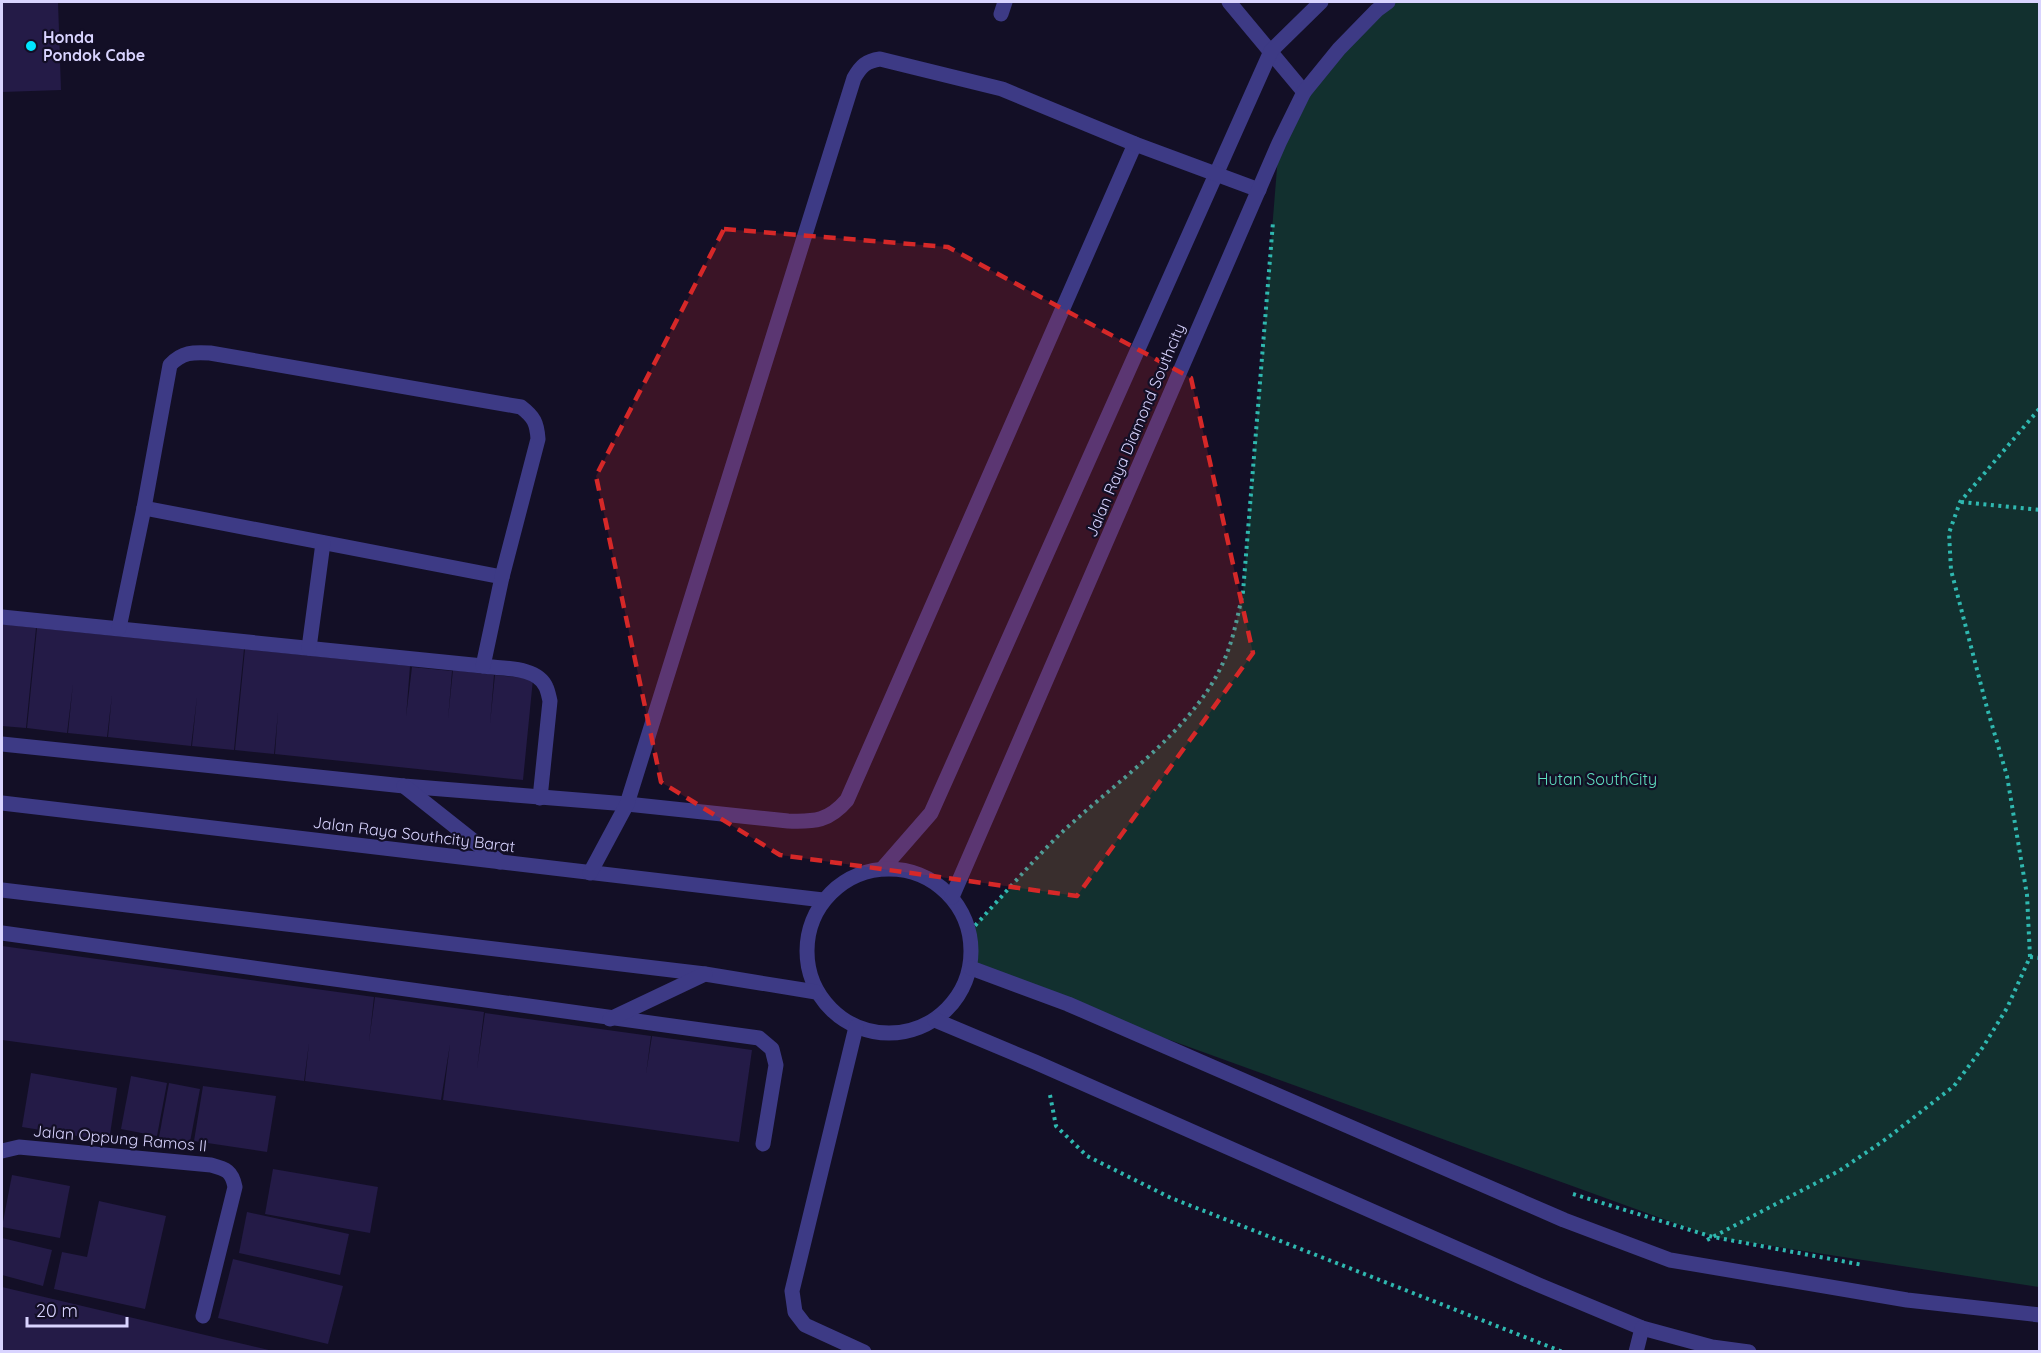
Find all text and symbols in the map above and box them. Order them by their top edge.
place label: Honda Pondok Cabe [43,27,145,65]
marker: Honda Pondok Cabe [24,39,38,53]
street label: Jalan Raya Diamond Southcity [1081,320,1189,540]
park label: Hutan SouthCity [1537,769,1657,789]
street label: Jalan Raya Southcity Barat [312,812,516,856]
street label: Jalan Oppung Ramos II [32,1120,208,1156]
scale bar [27,1290,128,1328]
text: 20 m [36,1299,78,1322]

